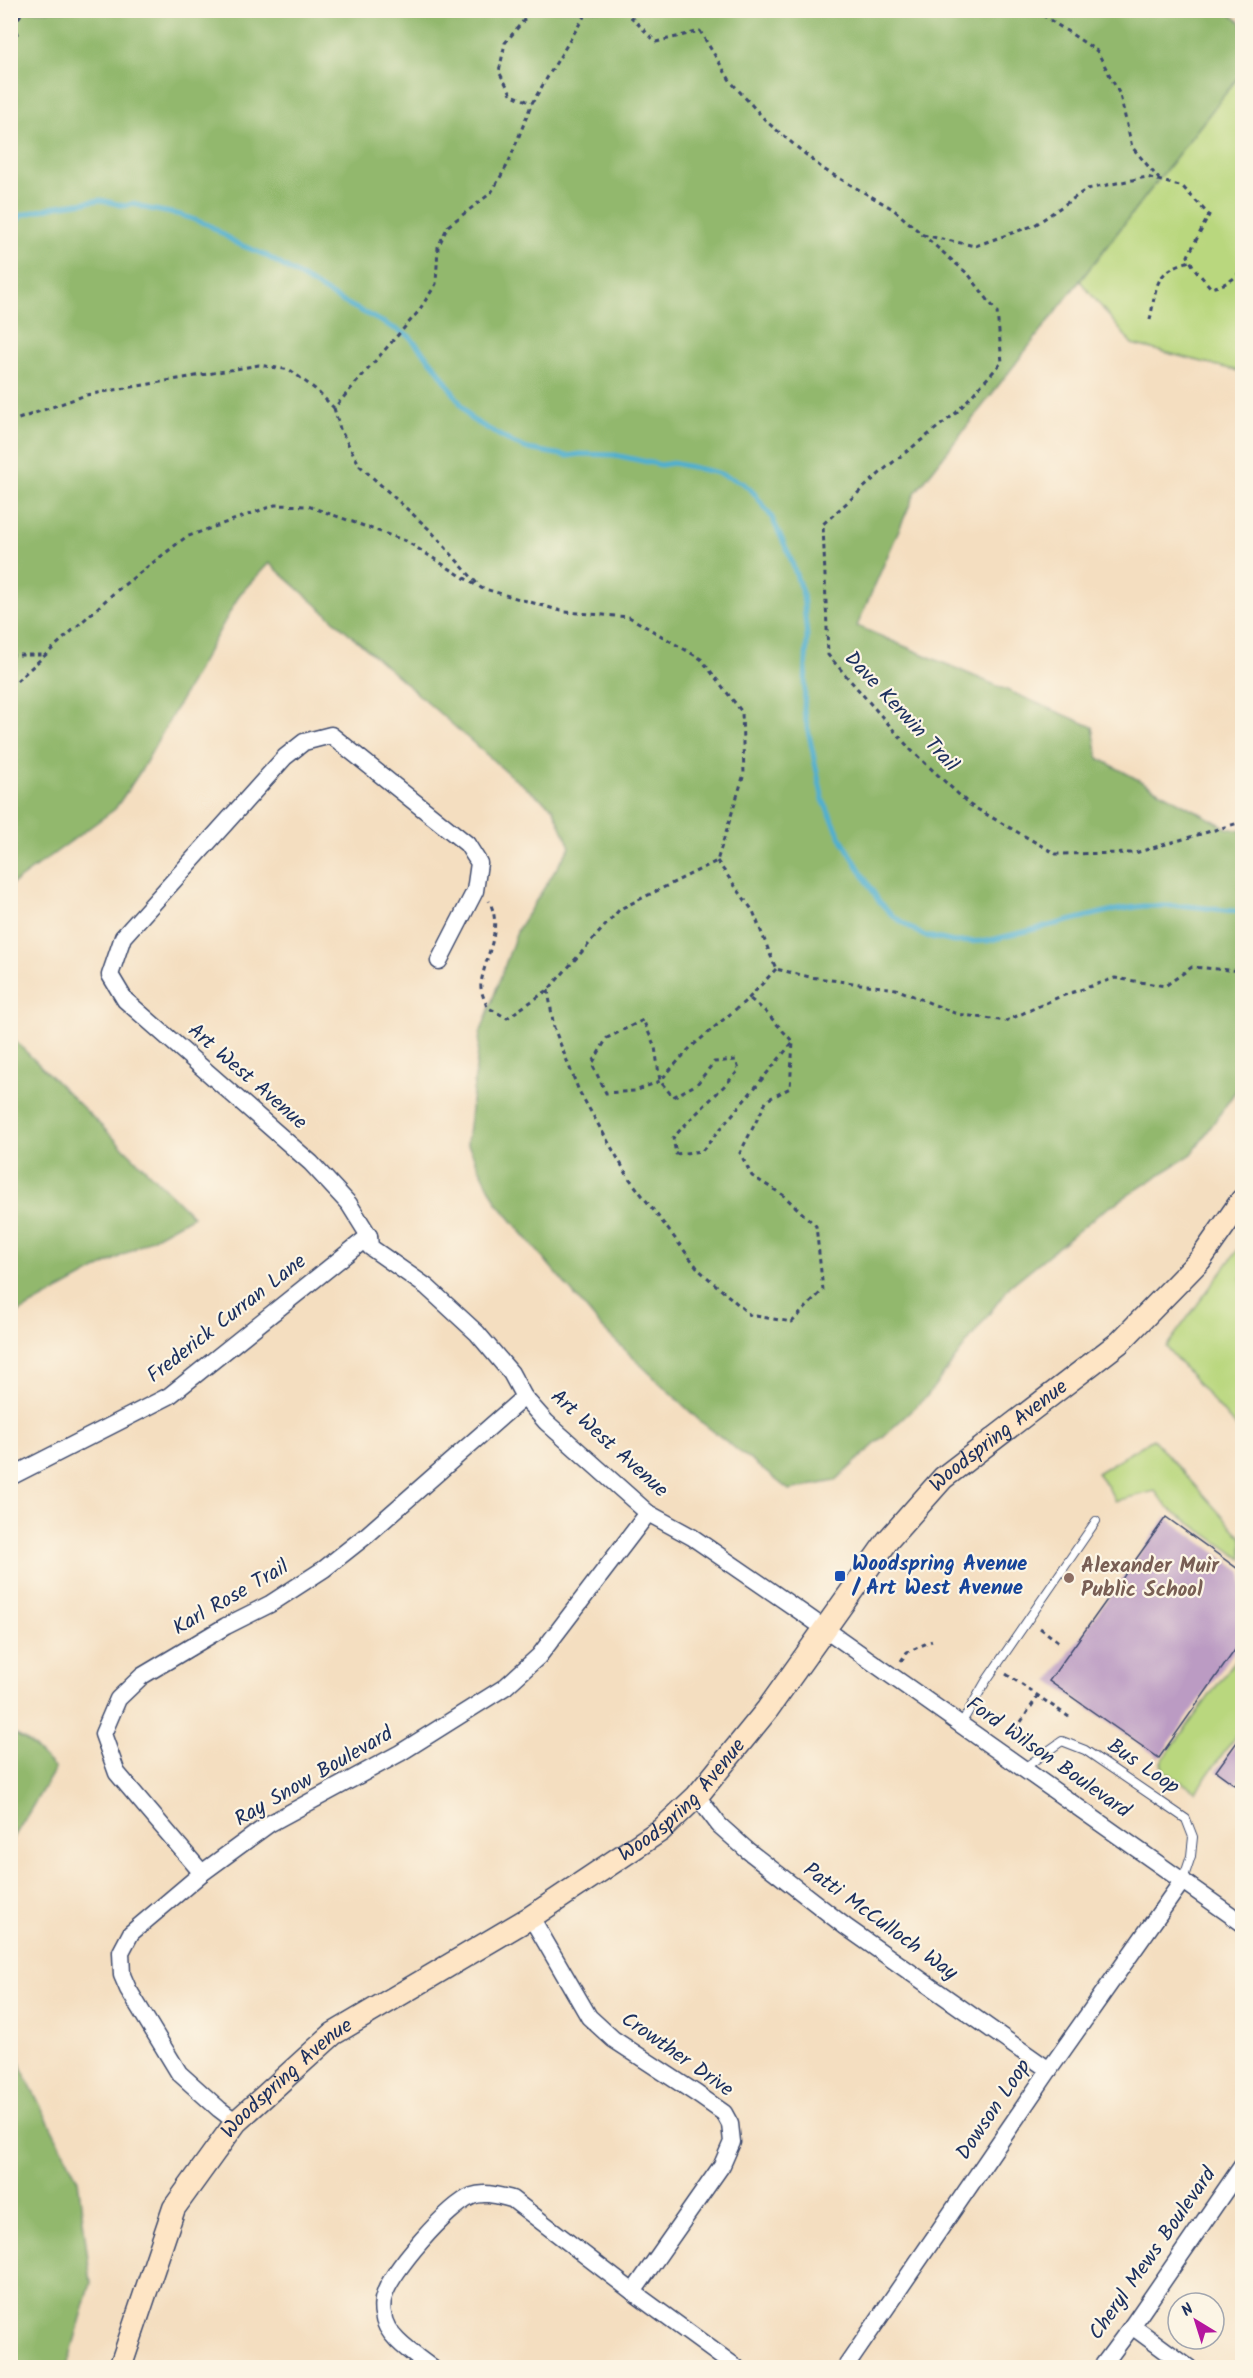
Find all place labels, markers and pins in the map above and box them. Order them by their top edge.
place label: Woodspring Avenue / Art West Avenue [851,1548,1027,1605]
place label: Alexander Muir Public School [1081,1550,1220,1607]
marker: Woodspring Avenue / Art West Avenue [833,1569,847,1583]
marker: Alexander Muir Public School [1062,1571,1076,1585]

